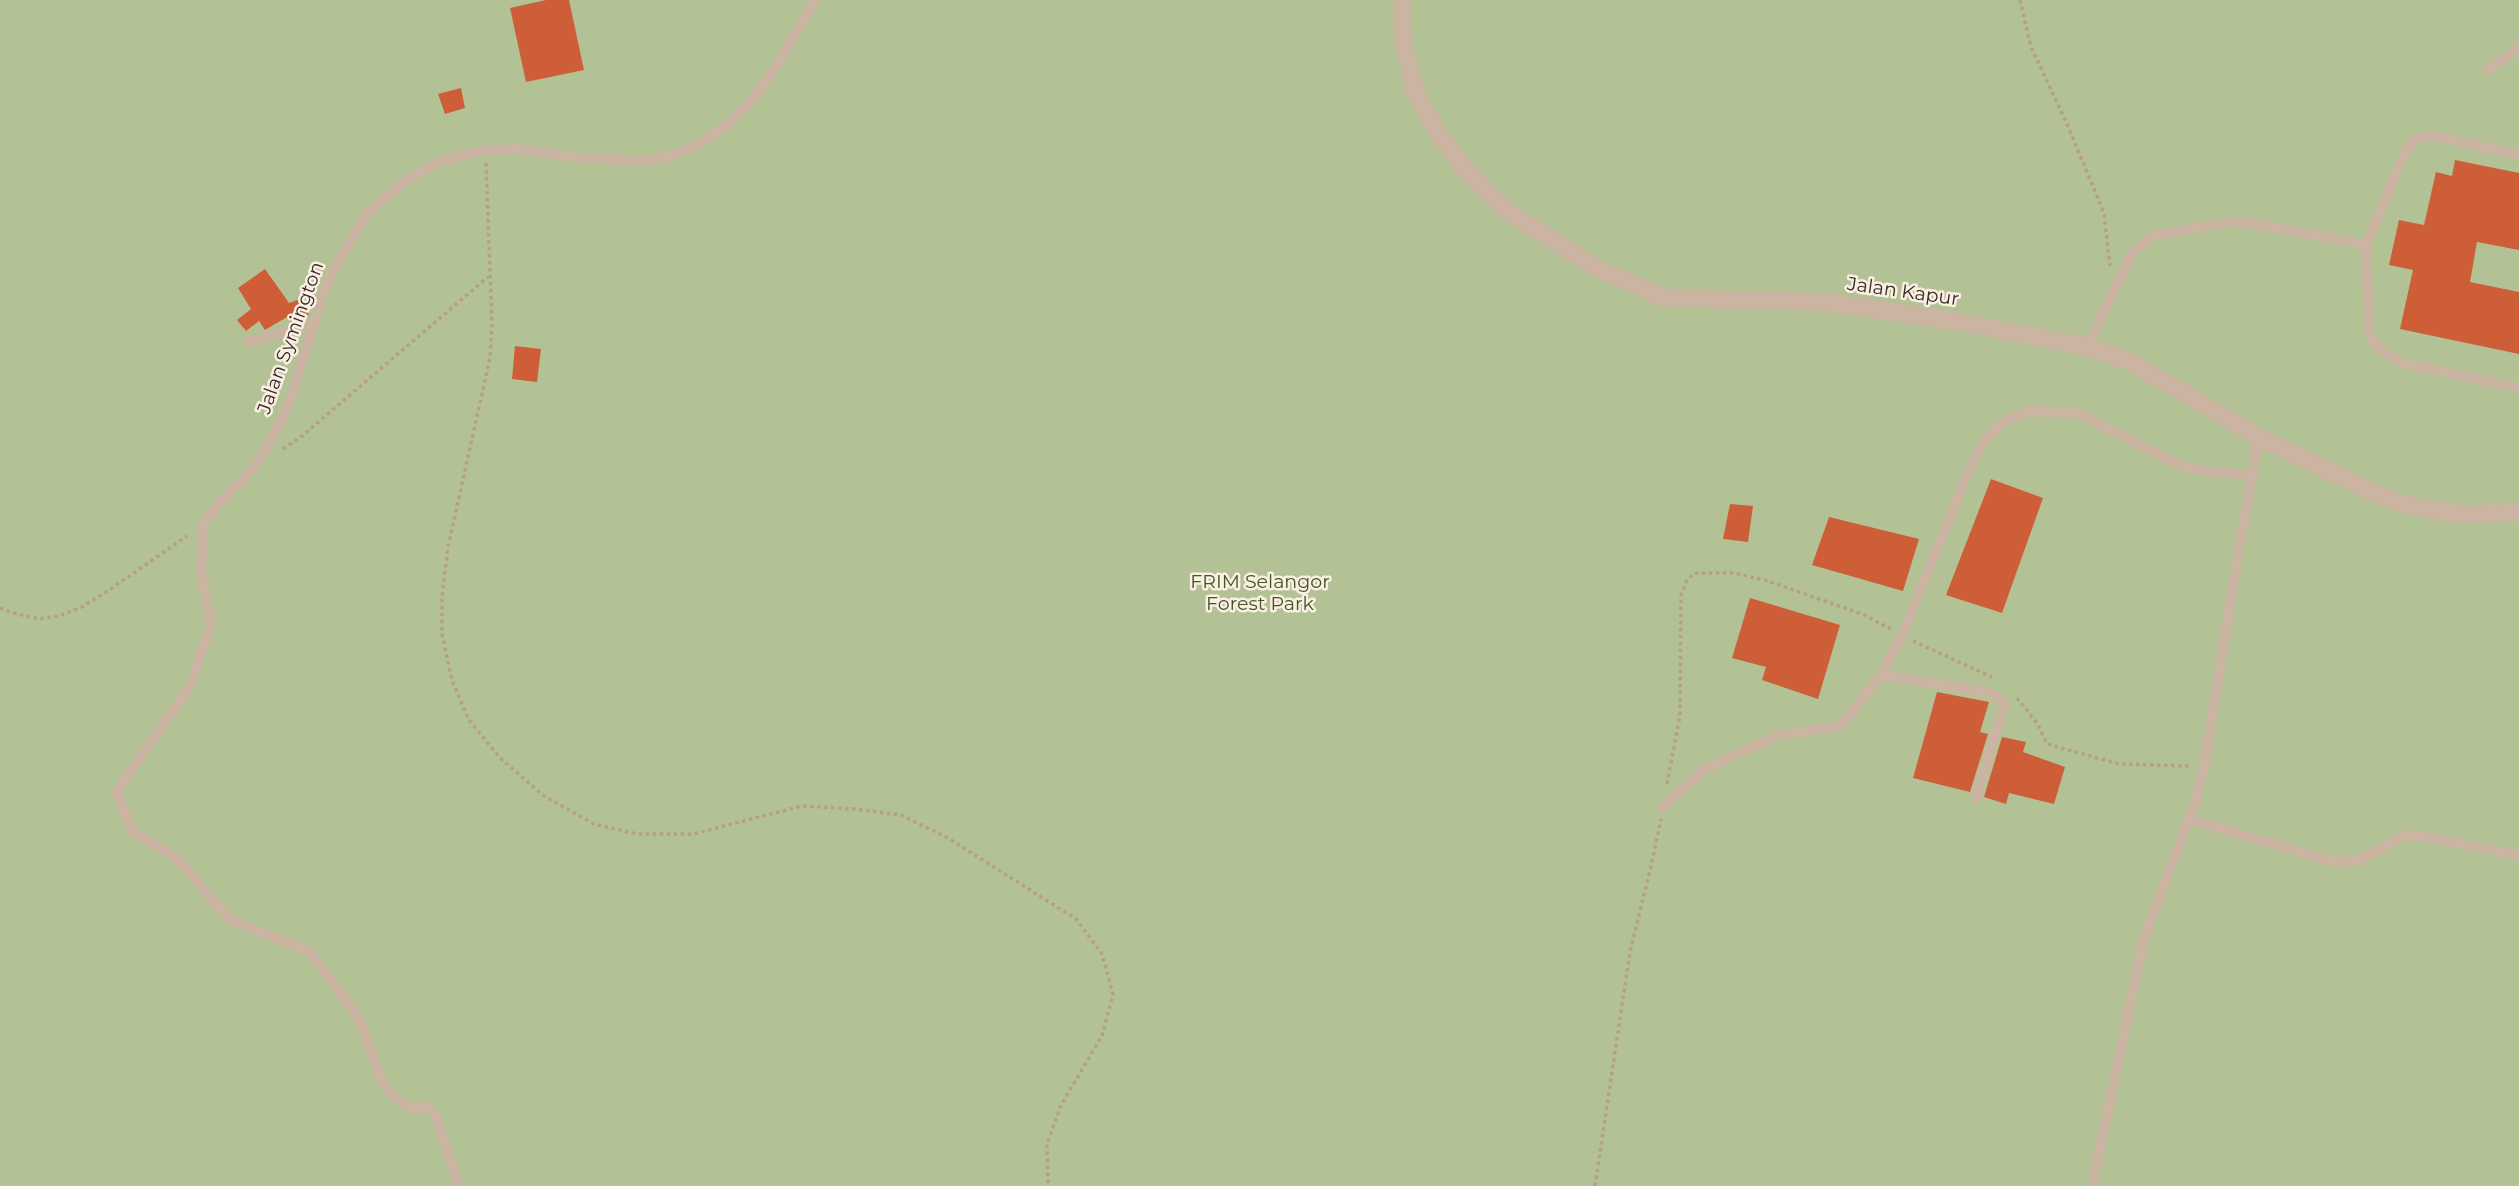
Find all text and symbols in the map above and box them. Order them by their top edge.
street label: Jalan Symington [253,259,329,417]
street label: Jalan Kapur [1846,273,1960,311]
park label: FRIM Selangor Forest Park [1190,571,1330,615]

